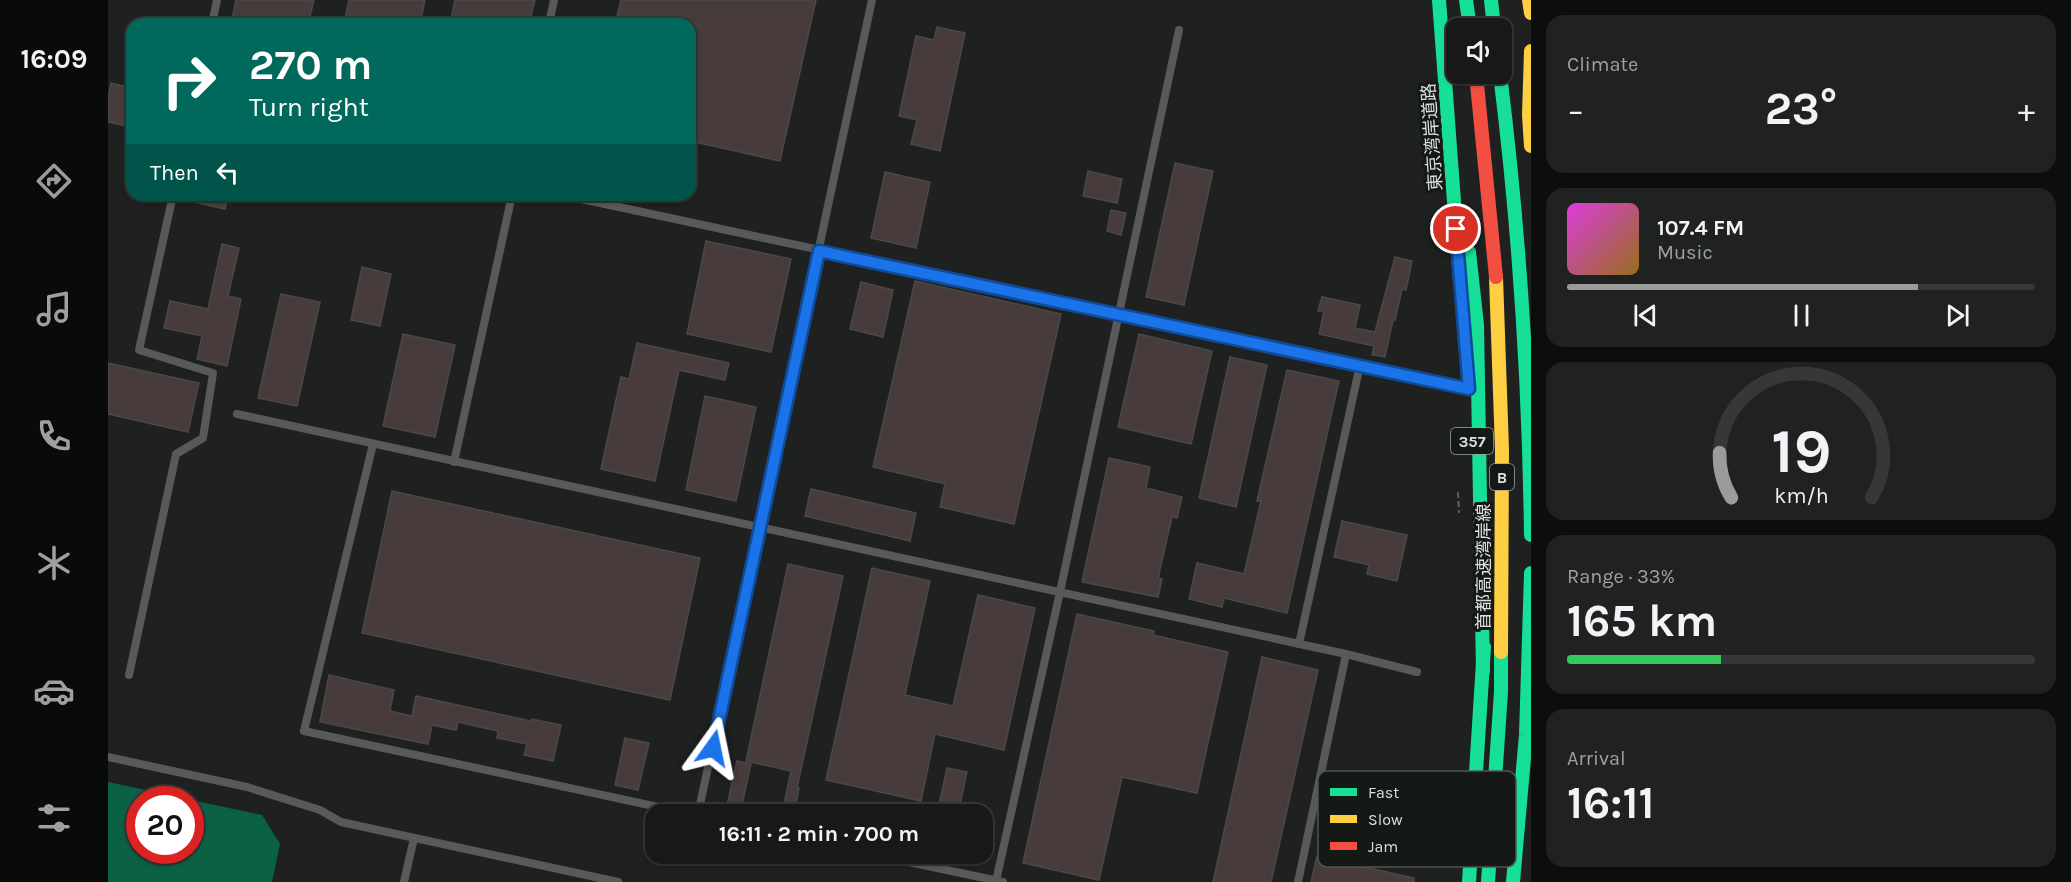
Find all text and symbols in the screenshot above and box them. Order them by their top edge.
map controls [1446,18,1512,84]
button: sound [1446,18,1512,84]
text: 270 m [249,40,372,90]
icon: right [150,42,228,120]
text: 16:09 [21,43,87,75]
text: Climate [1567,53,1638,76]
street label: 東京湾岸道路 [1417,82,1447,192]
text: 23° [1765,83,1837,135]
text: Turn right [249,91,369,123]
text: − [1567,91,1584,129]
text: + [2018,91,2035,129]
icon: left [211,156,244,189]
icon: directions [33,160,75,202]
text: Then [150,160,199,186]
pin [1430,203,1481,254]
icon: arrive [1439,212,1472,245]
text: 107.4 FM [1657,215,1744,241]
text: Music [1657,241,1713,264]
icon: music [33,288,75,330]
icon: previous [1629,299,1662,332]
icon: pause [1785,299,1818,332]
icon: next [1941,299,1974,332]
icon: phone [33,415,75,457]
text: 19 [1771,415,1831,488]
road number: 357 [1451,428,1493,454]
road number: B [1490,464,1514,490]
text: km/h [1774,483,1828,508]
street label: 首都高速湾岸線 [1473,504,1495,630]
icon: climate [33,542,75,584]
text: Range · 33% [1567,565,1675,588]
text: 165 km [1567,595,1717,647]
icon: car [33,670,75,712]
position arrow [681,716,745,780]
text: Arrival [1567,747,1626,770]
legend [1318,771,1516,867]
text: 16:11 [1567,777,1655,829]
text: Fast [1368,783,1399,802]
speed limit sign: 20 [126,786,204,864]
icon: filters [33,797,75,839]
text: Slow [1368,810,1403,829]
text: 16:11 · 2 min · 700 m [719,821,919,847]
text: Jam [1368,837,1398,856]

